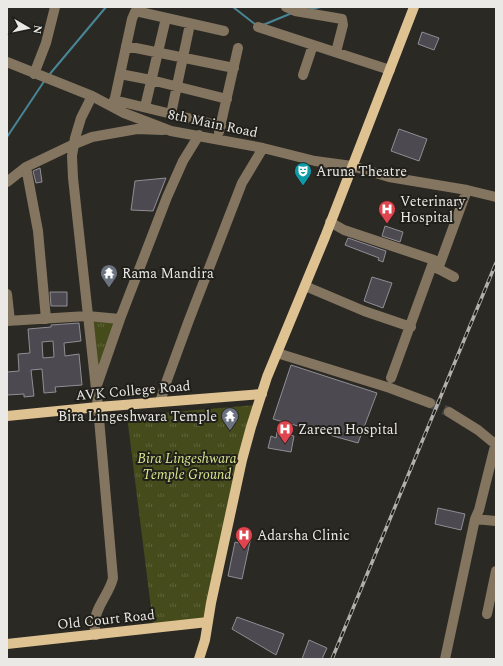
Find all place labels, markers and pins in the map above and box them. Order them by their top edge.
theatre icon: Aruna Theatre [293,161,313,186]
place label: Aruna Theatre [316,161,407,182]
place label: Veterinary Hospital [400,191,467,228]
hospital icon: Veterinary Hospital [377,199,397,224]
temple icon: Rama Mandira [99,263,119,288]
place label: Rama Mandira [122,263,214,284]
place label: Bira Lingeshwara Temple [58,406,217,427]
temple icon: Bira Lingeshwara Temple [220,406,240,431]
hospital icon: Zareen Hospital [275,419,295,444]
place label: Zareen Hospital [298,419,398,440]
hospital icon: Adarsha Clinic [234,525,254,550]
place label: Adarsha Clinic [257,525,350,546]

